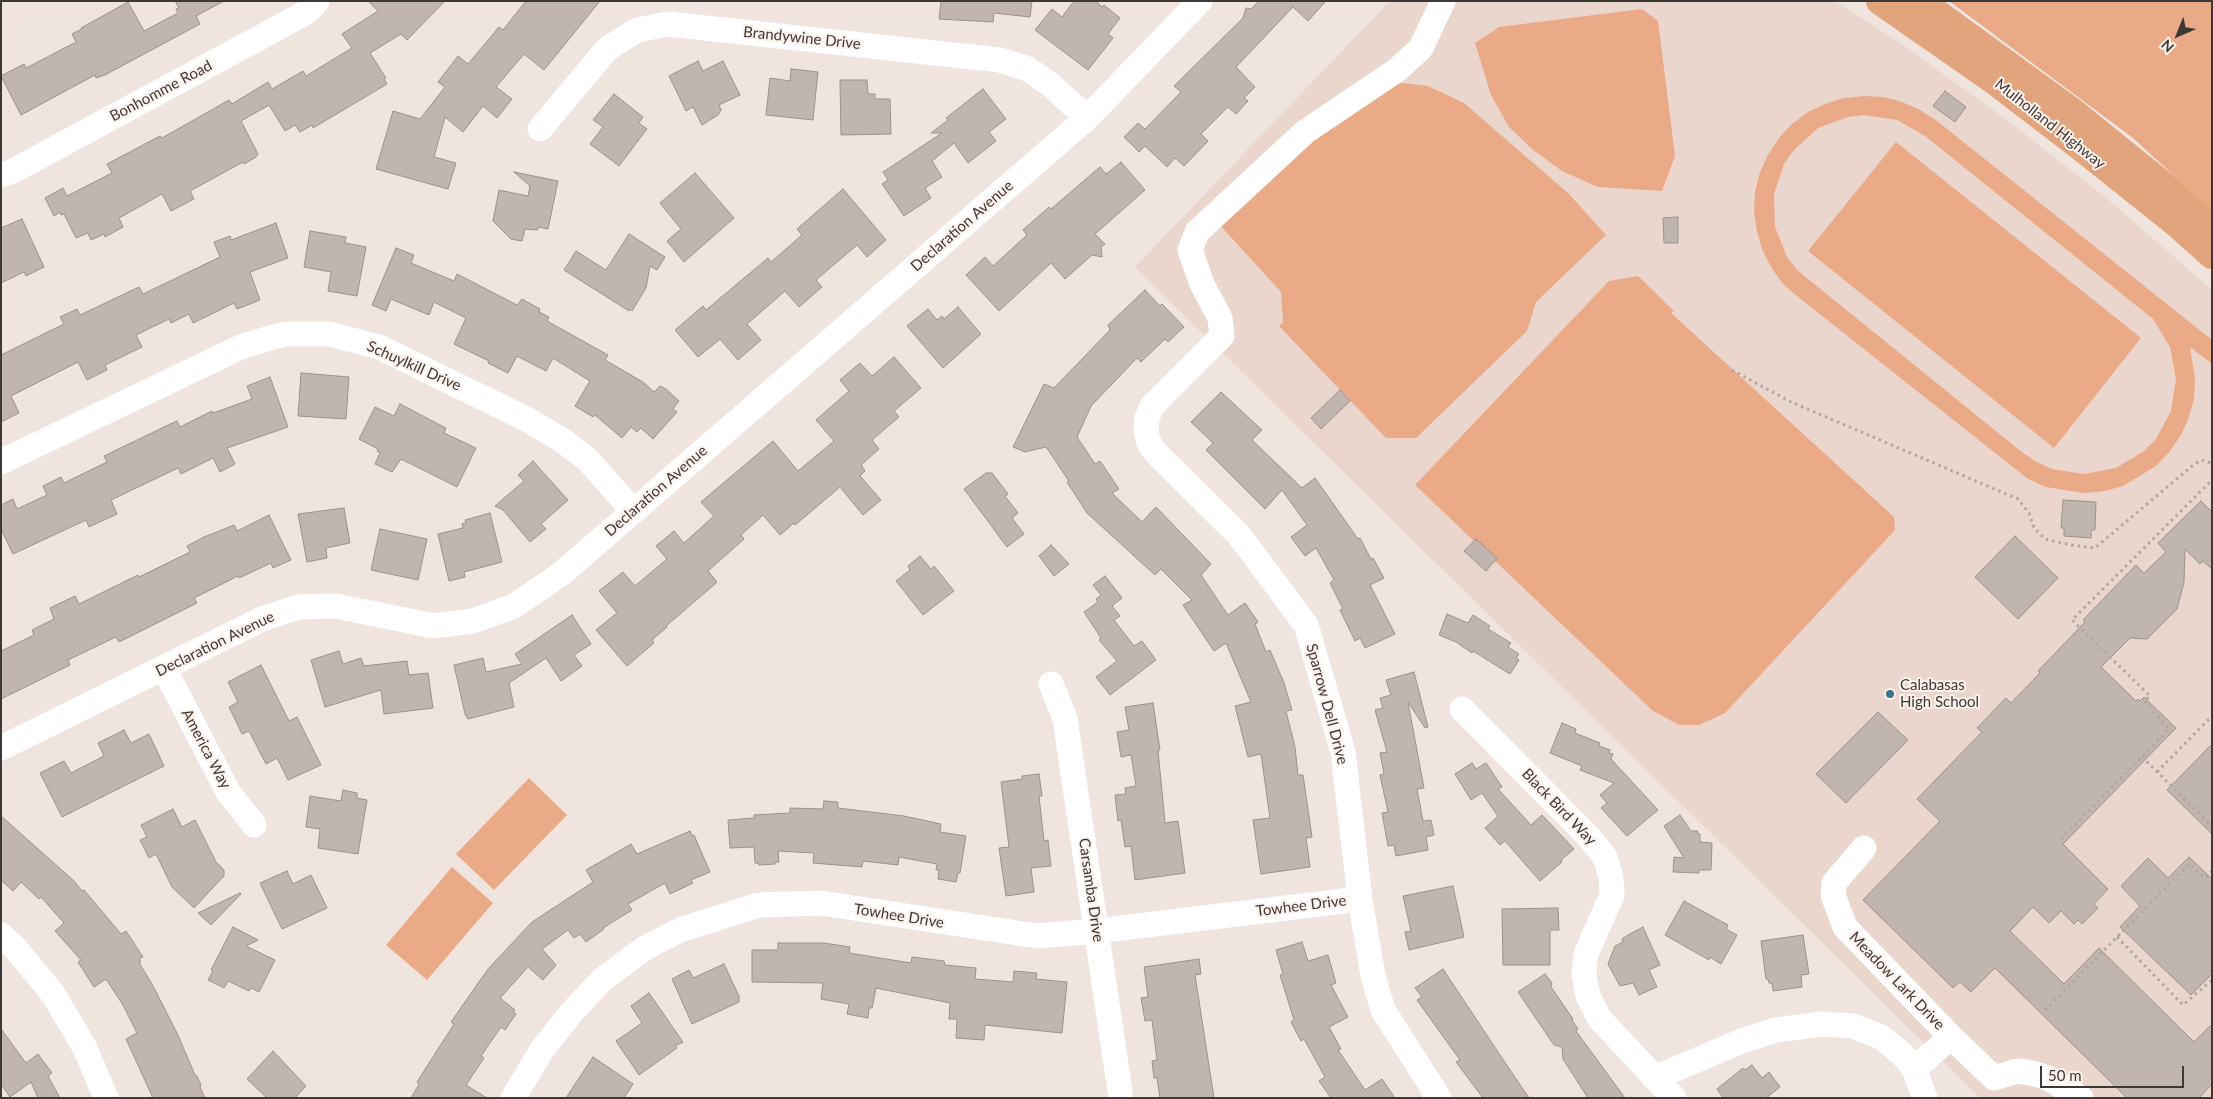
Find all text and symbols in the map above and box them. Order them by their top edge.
north arrow [2153,10,2203,60]
street label: Brandywine Drive [742,23,862,53]
text: N [2157,36,2177,56]
street label: Bonhomme Road [107,57,215,125]
street label: Mulholland Highway [1991,75,2109,173]
street label: Declaration Avenue [907,177,1017,275]
street label: Schuylkill Drive [364,337,464,395]
street label: Declaration Avenue [601,442,711,540]
street label: Declaration Avenue [153,607,277,681]
street label: Sparrow Dell Drive [1302,642,1352,766]
place label: Calabasas High School [1900,676,1979,711]
marker: Calabasas High School [1884,688,1896,700]
street label: America Way [177,706,235,792]
street label: Black Bird Way [1518,765,1600,849]
street label: Carsamba Drive [1075,837,1107,943]
street label: Towhee Drive [1255,892,1347,920]
street label: Towhee Drive [853,900,945,932]
street label: Meadow Lark Drive [1846,928,1948,1034]
scale bar [2043,1056,2187,1088]
text: 50 m [2048,1066,2082,1084]

